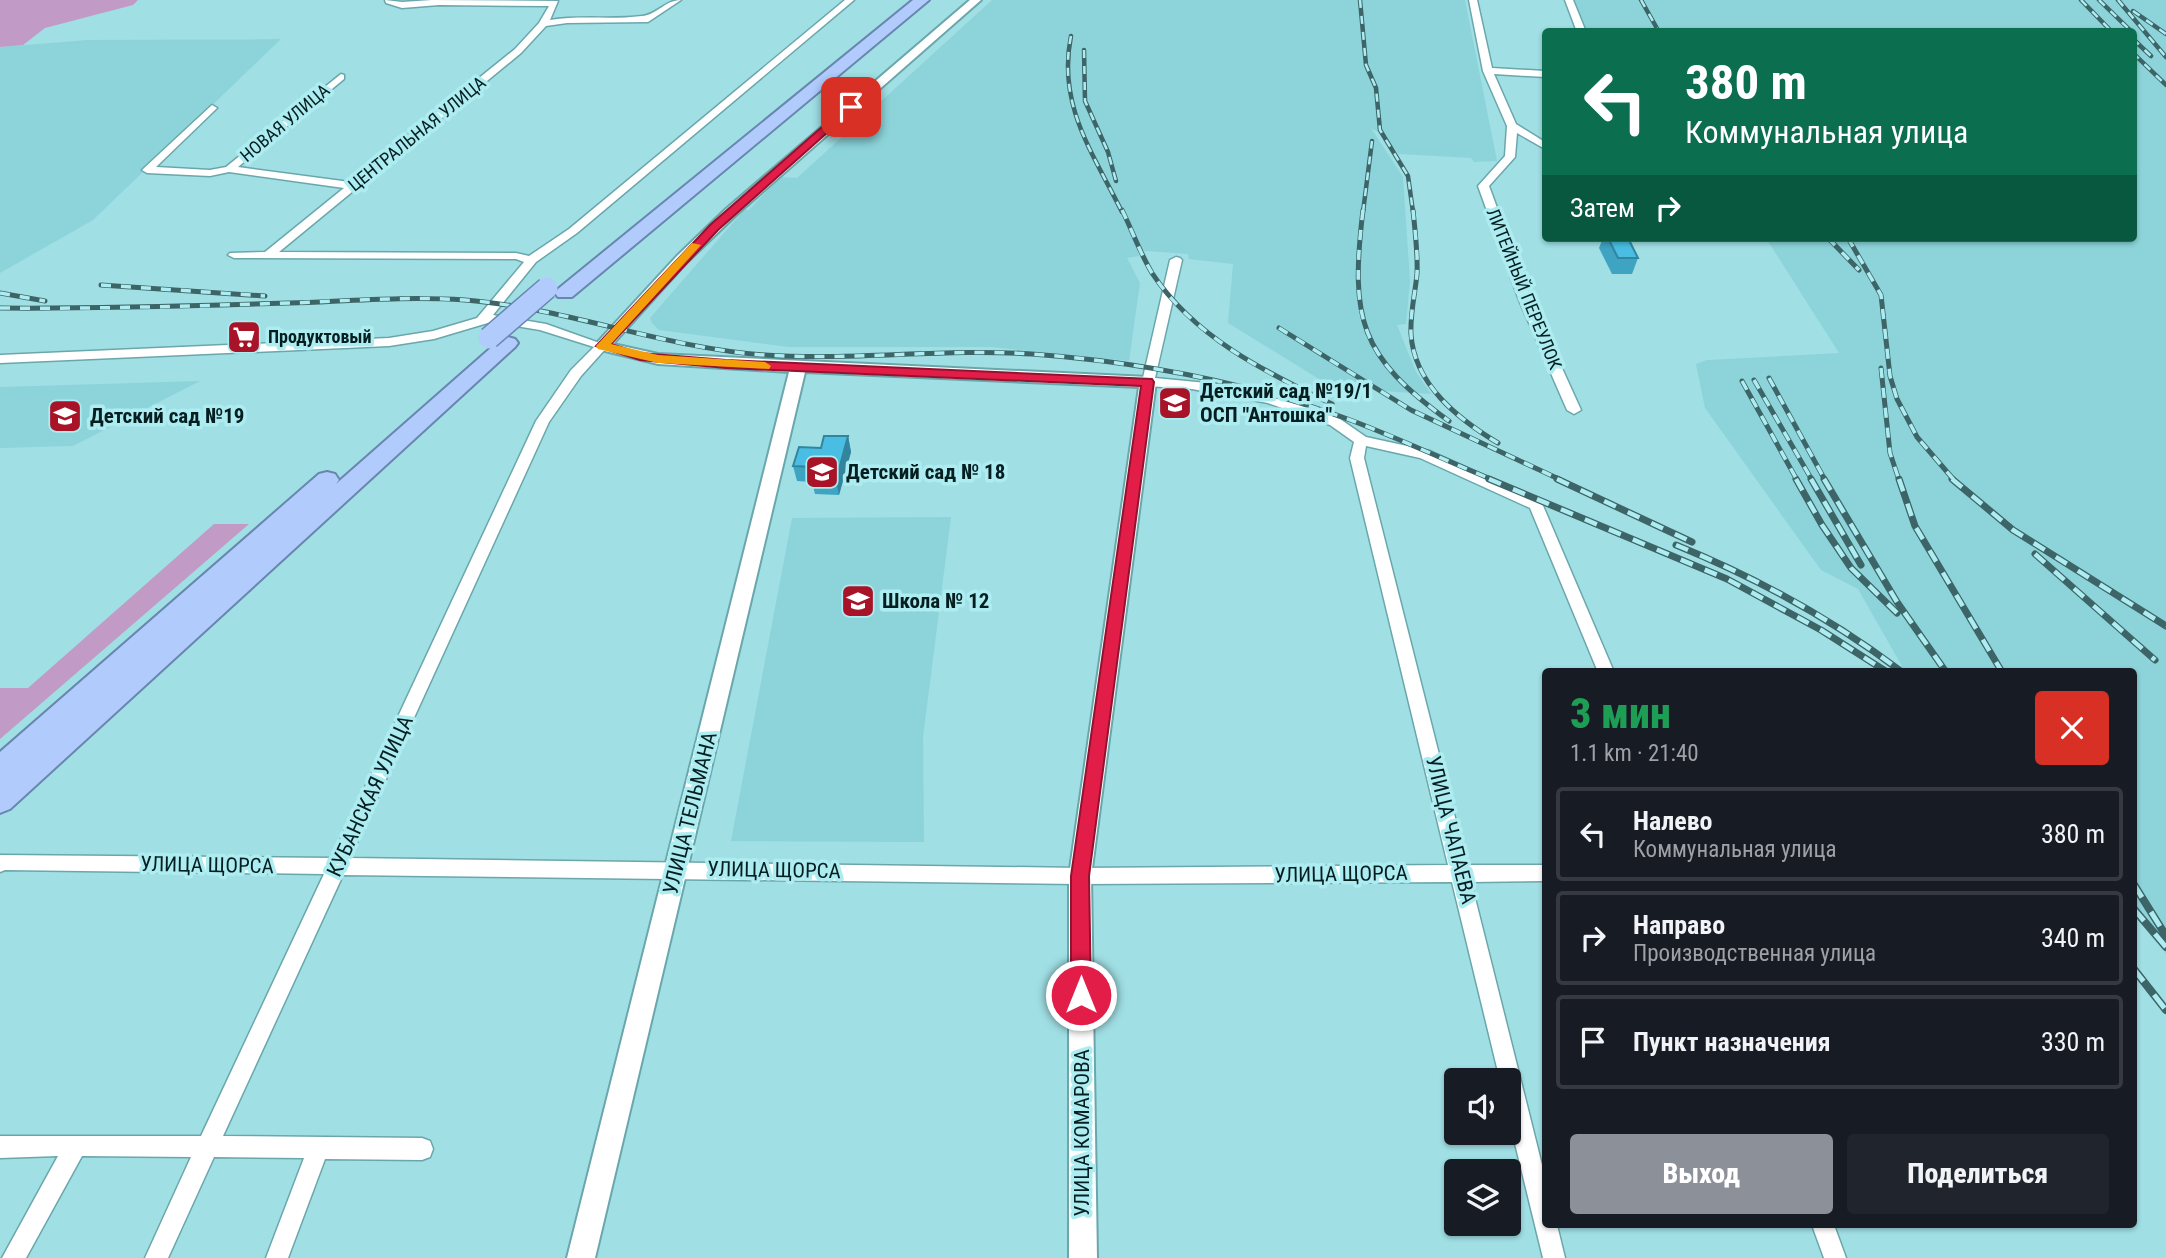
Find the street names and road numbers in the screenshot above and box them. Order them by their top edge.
street label: ЦЕНТРАЛЬНАЯ УЛИЦА [344,71,490,195]
street label: НОВАЯ УЛИЦА [236,79,334,166]
street label: ЛИТЕЙНЫЙ ПЕРЕУЛОК [1483,205,1566,372]
street label: КУБАНСКАЯ УЛИЦА [322,712,418,880]
street label: УЛИЦА ТЕЛЬМАНА [658,729,722,897]
street label: УЛИЦА ЧАПАЕВА [1421,754,1481,906]
street label: УЛИЦА ЩОРСА [140,852,274,878]
street label: УЛИЦА ЩОРСА [707,857,841,883]
street label: УЛИЦА ЩОРСА [1274,861,1408,887]
street label: УЛИЦА КОМАРОВА [1070,1049,1094,1217]

